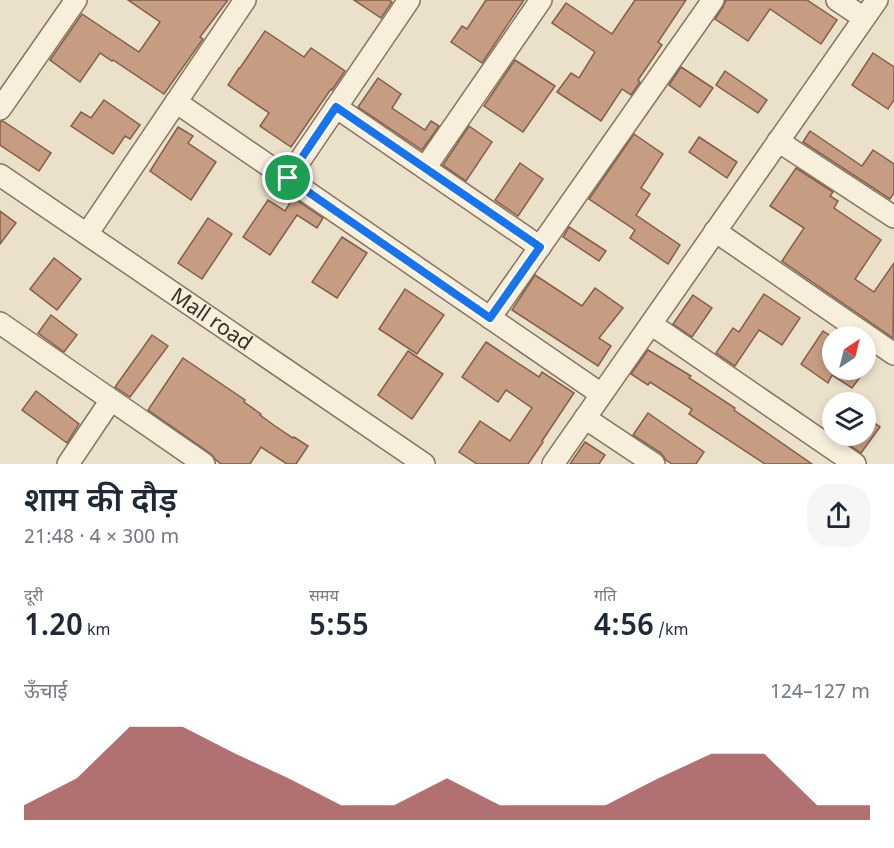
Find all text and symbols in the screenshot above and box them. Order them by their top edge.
pin [262,152,313,203]
icon: arrive [271,161,304,194]
street label: Mall road [164,283,257,359]
north arrow [822,326,876,380]
map controls [822,326,876,446]
button: layers [822,392,876,446]
text: शाम की दौड़ [24,481,177,524]
button: share [807,484,870,547]
text: 21:48 · 4 × 300 m [24,525,179,551]
text: दूरी [24,587,43,608]
text: समय [309,587,339,608]
text: गति [594,587,616,608]
text: 1.20 [24,608,83,647]
text: 5:55 [309,608,369,647]
text: 4:56 [594,608,654,647]
text: km [83,621,111,642]
text: /km [654,621,688,642]
text: ऊँचाई [24,680,67,706]
text: 124–127 m [770,680,870,706]

